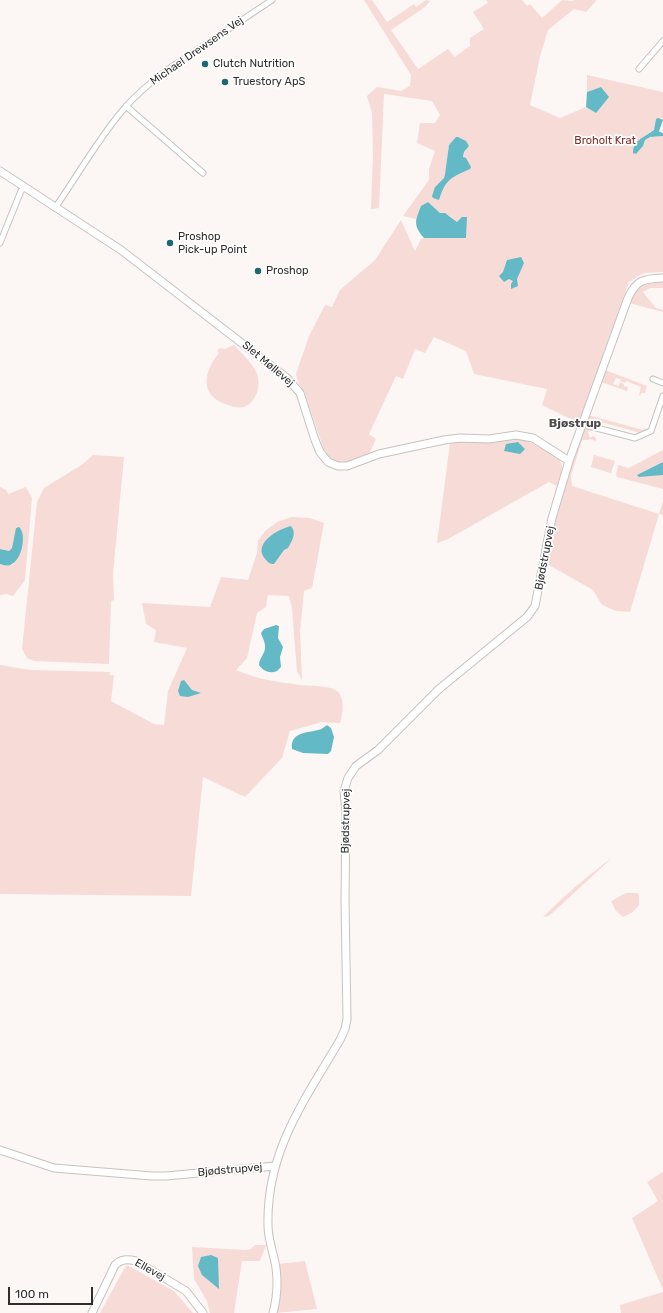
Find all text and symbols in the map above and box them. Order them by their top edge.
street label: Michael Drewsens Vej [148,14,246,88]
place label: Clutch Nutrition [213,57,295,71]
marker: Clutch Nutrition [200,59,210,69]
place label: Truestory ApS [233,75,305,89]
marker: Truestory ApS [220,77,230,87]
park label: Broholt Krat [574,134,636,148]
place label: Proshop Pick-up Point [178,230,247,256]
marker: Proshop Pick-up Point [165,238,175,248]
place label: Proshop [266,264,309,278]
marker: Proshop [253,266,263,276]
street label: Slet Møllevej [239,338,297,390]
district label: Bjøstrup [549,417,601,431]
street label: Bjødstrupvej [532,525,558,591]
street label: Bjødstrupvej [339,788,353,854]
street label: Bjødstrupvej [197,1161,263,1179]
street label: Ellevej [132,1256,168,1284]
scale bar [10,1279,95,1305]
text: 100 m [15,1287,49,1301]

